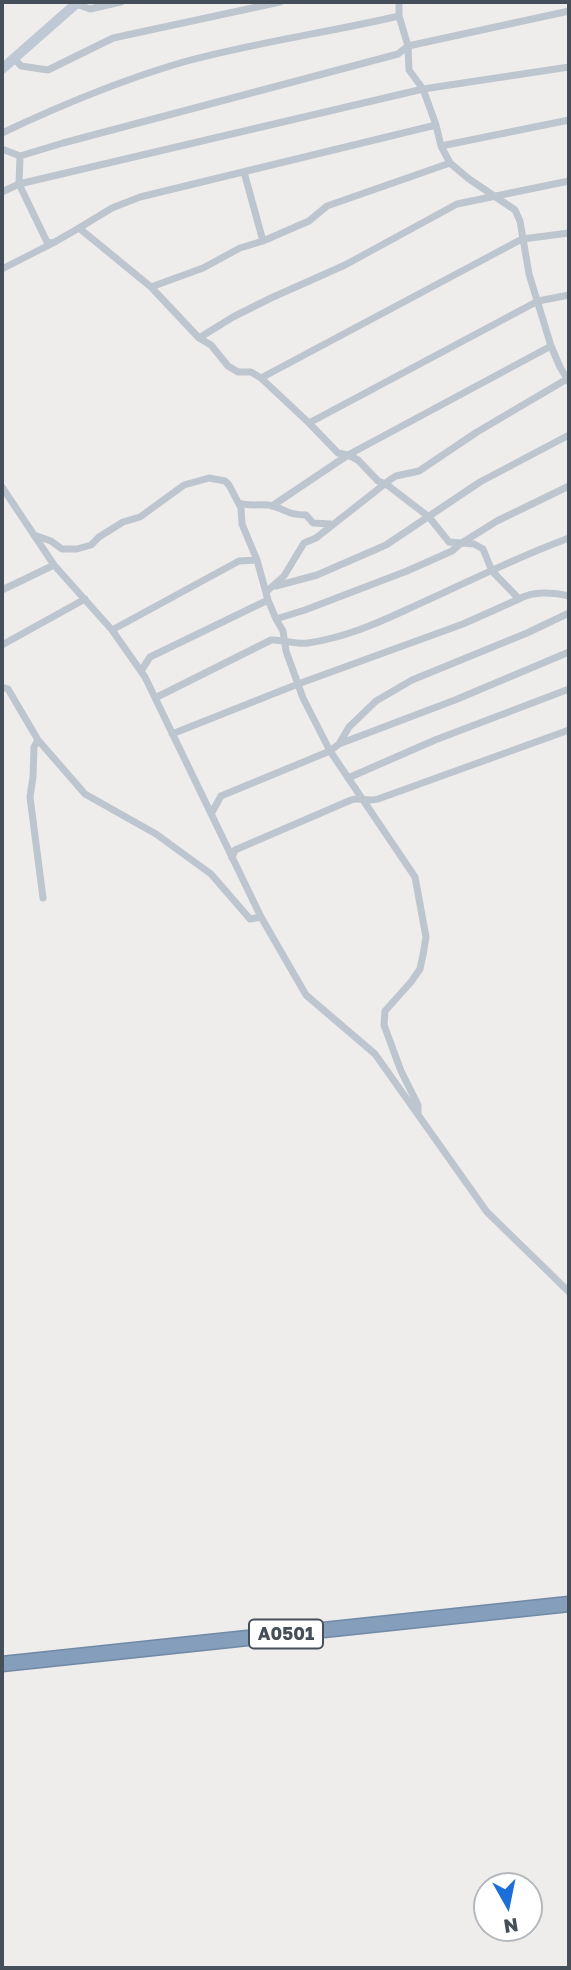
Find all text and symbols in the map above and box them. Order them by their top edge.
road number: A0501 [249,1619,323,1648]
north arrow [473,1872,543,1942]
text: N [502,1914,520,1939]

